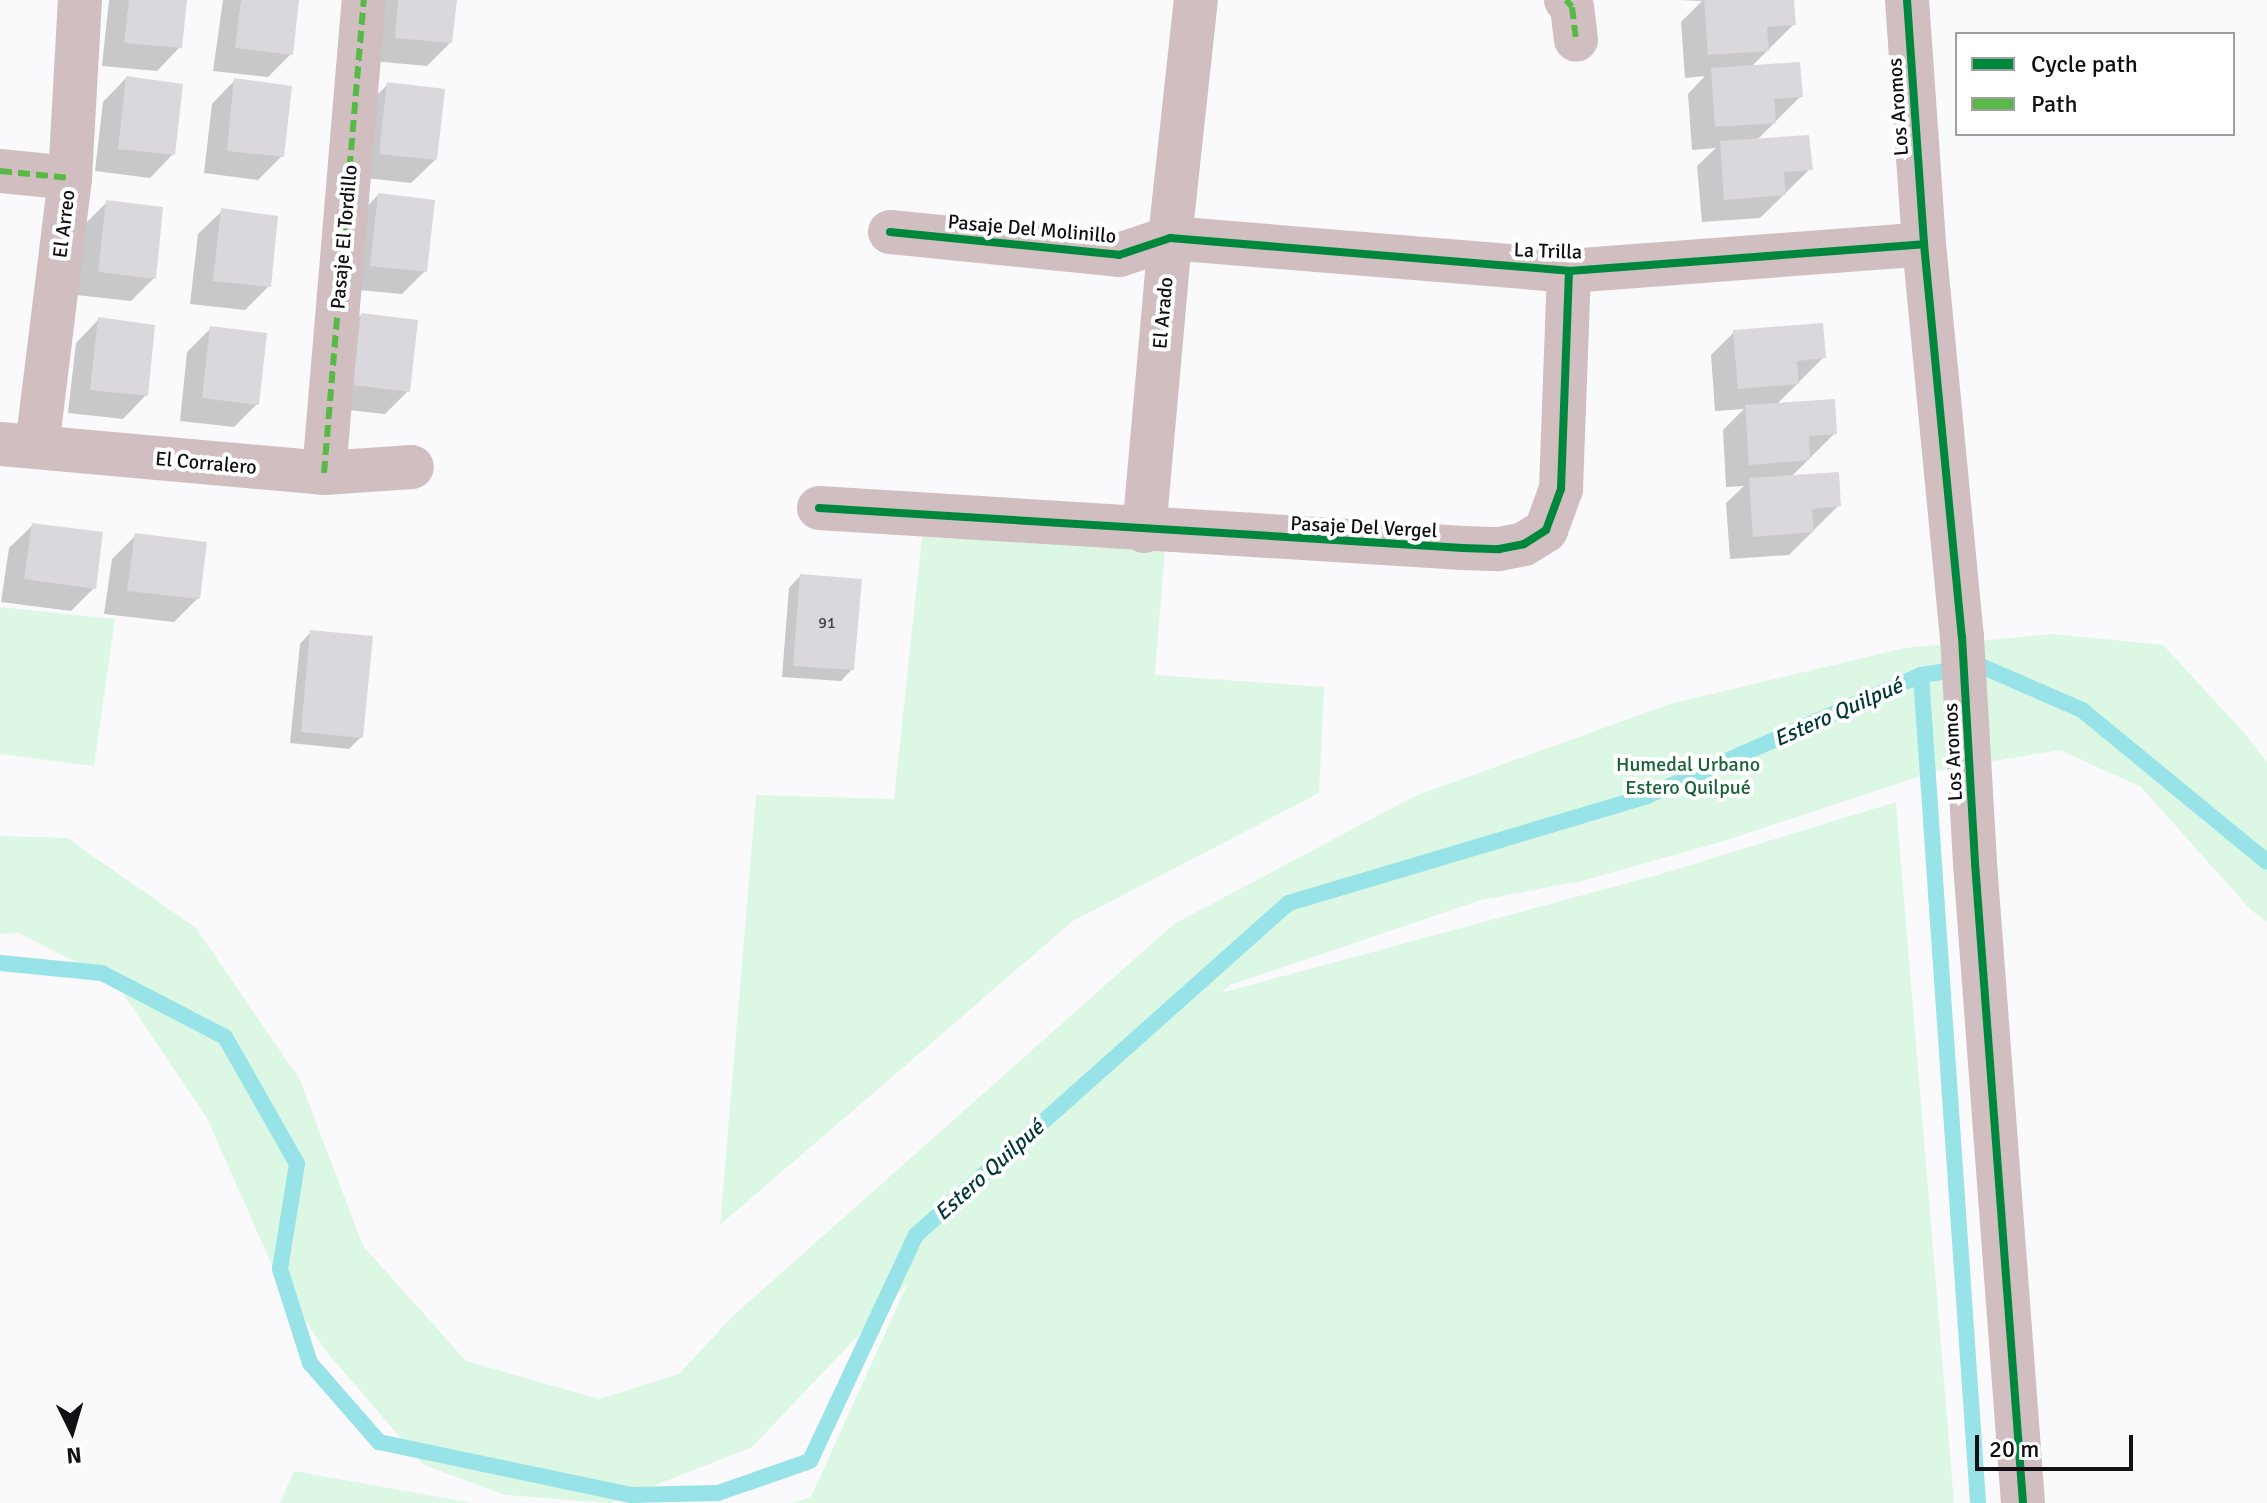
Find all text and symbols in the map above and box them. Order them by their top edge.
legend [1955,32,2235,136]
text: Cycle path [2031,49,2138,79]
street label: Los Aromos [1883,57,1913,157]
text: Path [2031,89,2077,119]
street label: Pasaje El Tordillo [326,164,362,310]
street label: El Arreo [48,189,80,259]
street label: Pasaje Del Molinillo [947,210,1117,248]
street label: La Trilla [1513,238,1583,264]
street label: El Arado [1148,276,1178,350]
street label: El Corralero [154,447,258,479]
street label: Pasaje Del Vergel [1290,511,1438,543]
house number: 91 [818,613,836,633]
water label: Estero Quilpué [1770,672,1906,752]
street label: Los Aromos [1938,702,1968,802]
park label: Humedal Urbano Estero Quilpué [1616,752,1760,799]
water label: Estero Quilpué [929,1114,1049,1226]
north arrow [32,1391,112,1471]
scale bar [1979,1419,2137,1469]
text: 20 m [1989,1434,2039,1464]
text: N [65,1441,83,1470]

